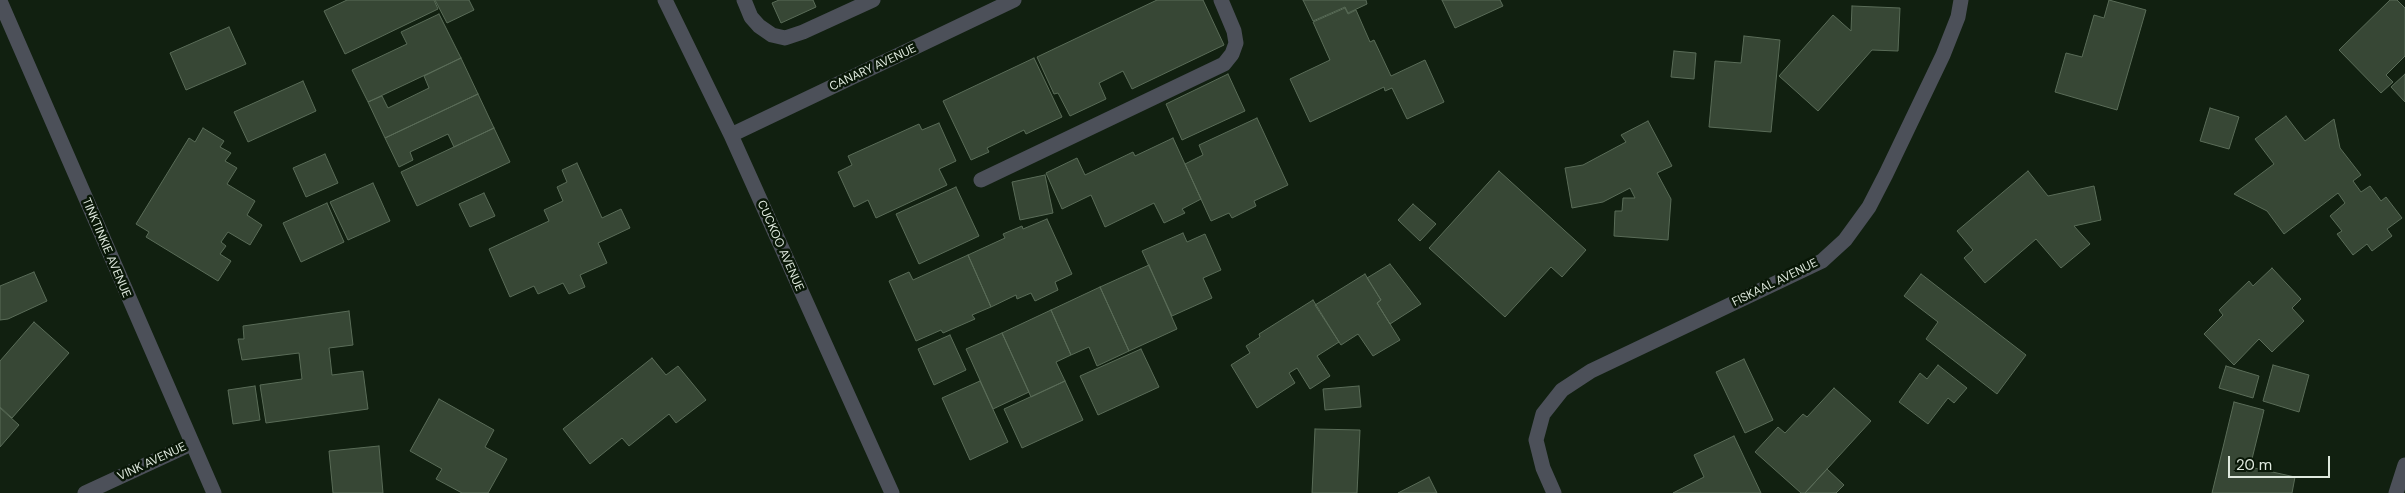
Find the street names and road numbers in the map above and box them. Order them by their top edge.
street label: CANARY AVENUE [827,42,919,94]
street label: TINKTINKIE AVENUE [78,196,134,300]
street label: CUCKOO AVENUE [754,198,806,294]
street label: FISKAAL AVENUE [1730,256,1820,310]
street label: VINK AVENUE [115,440,189,484]

